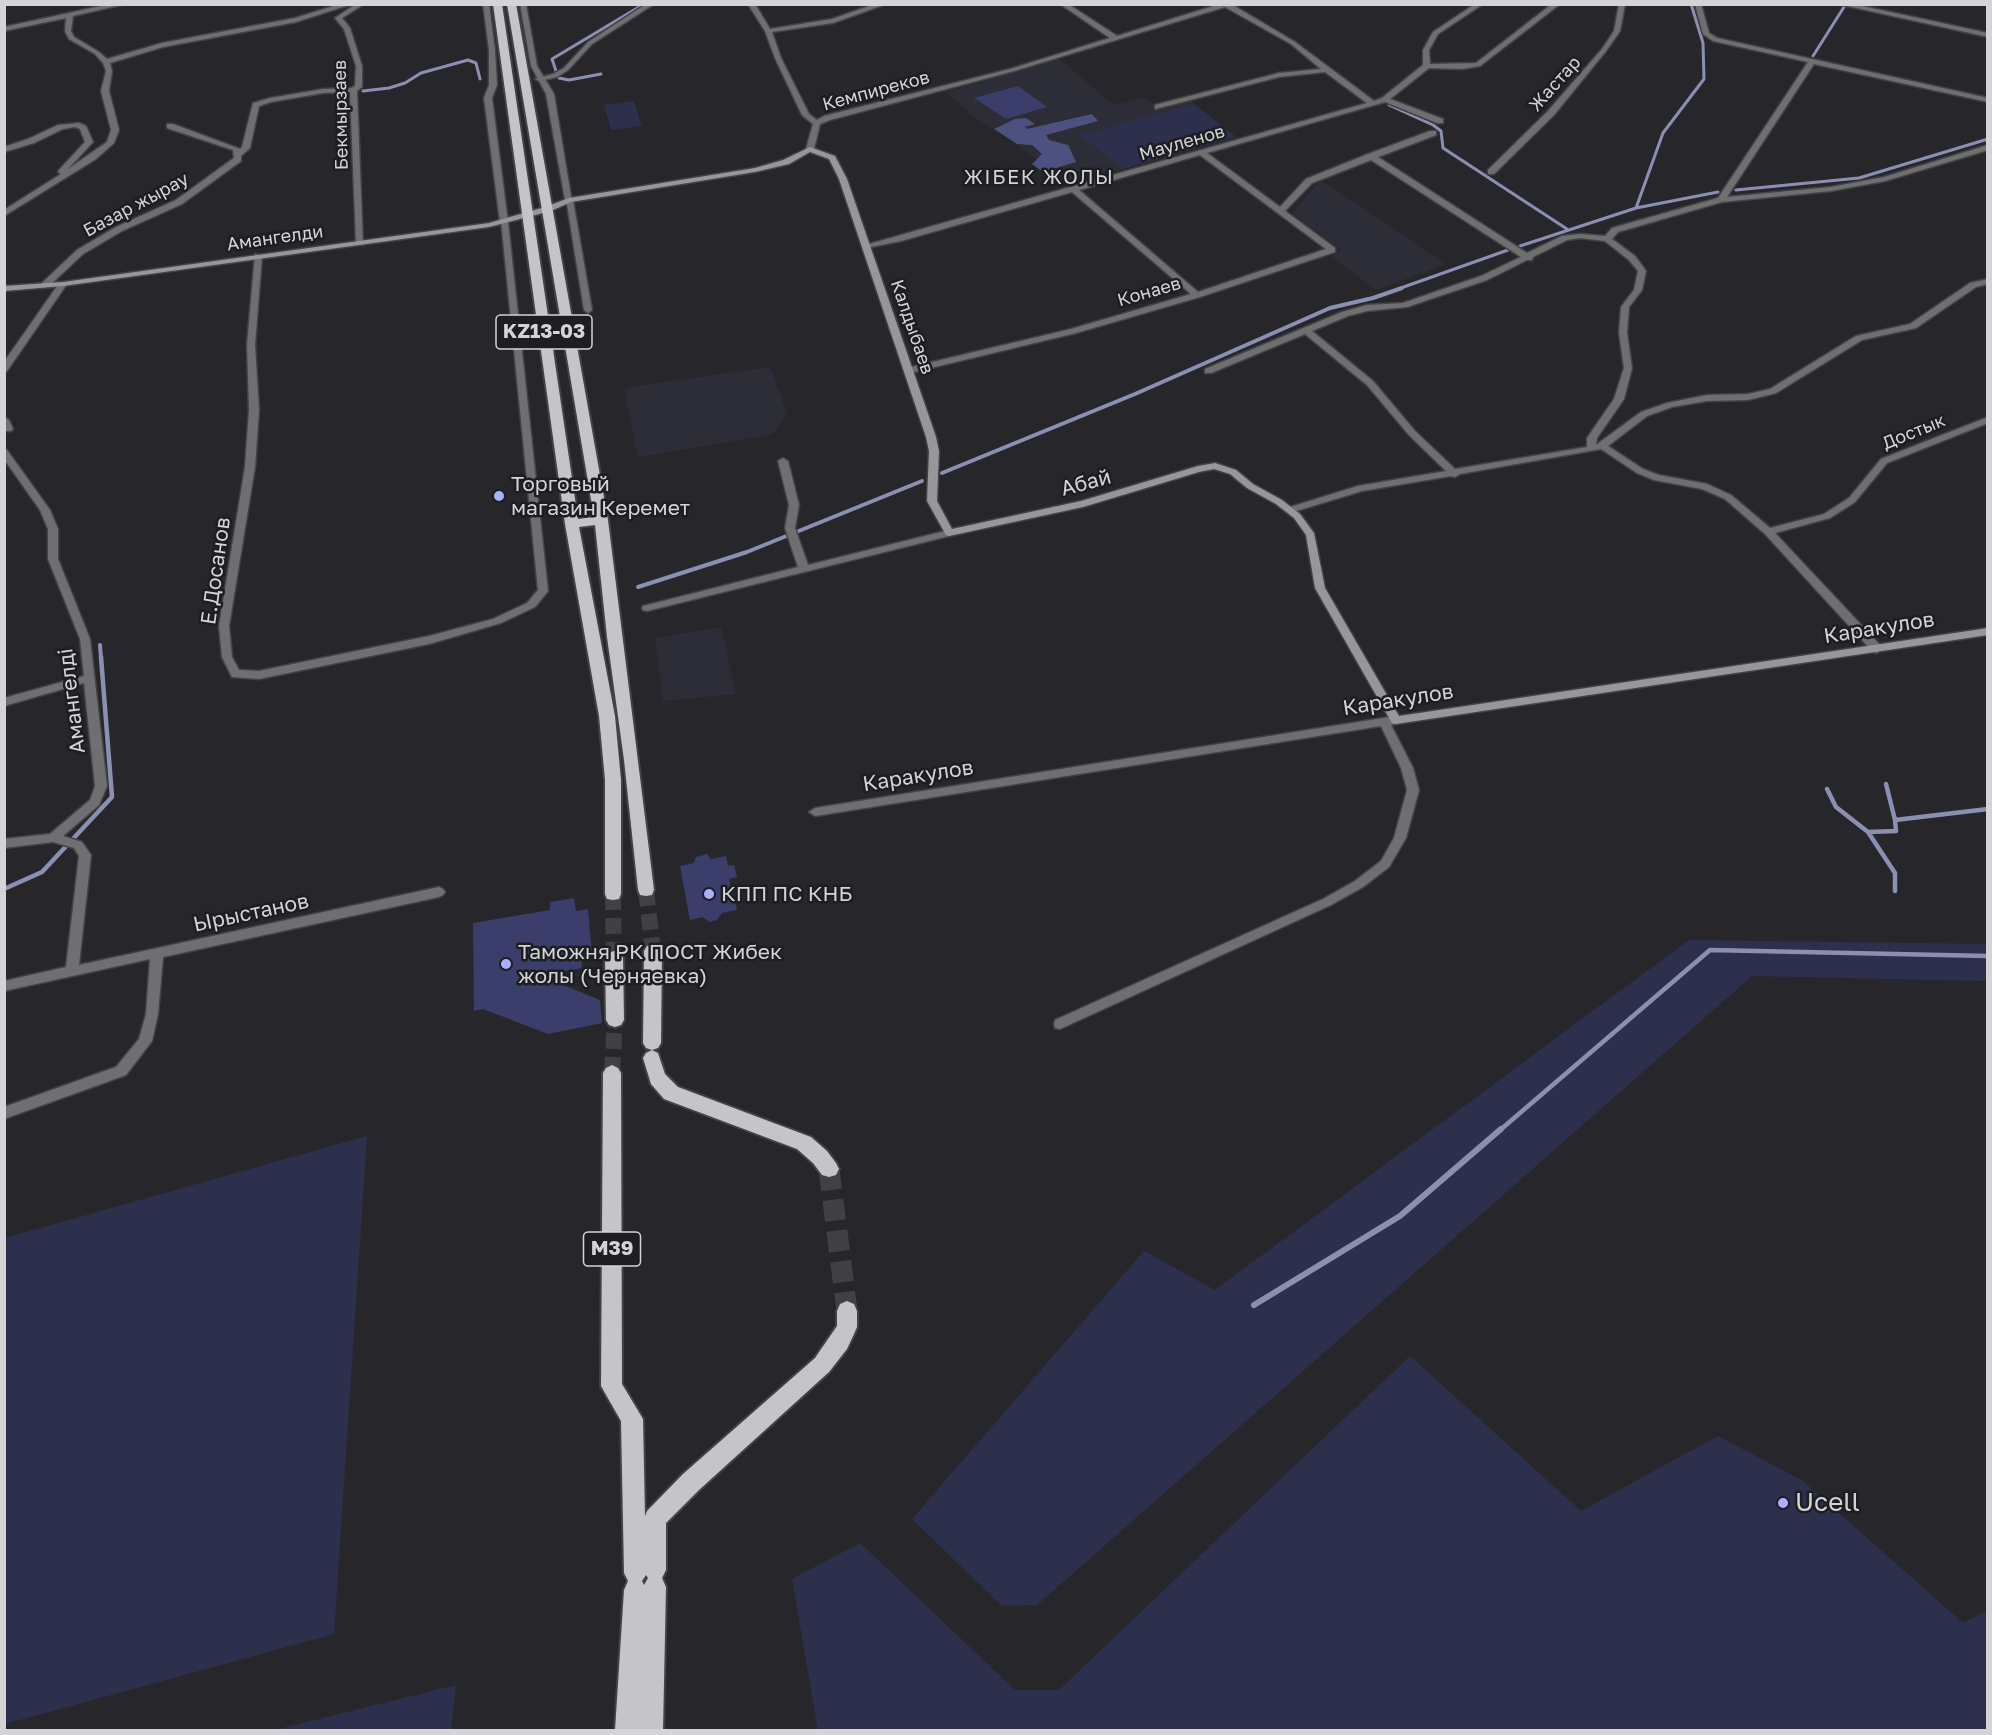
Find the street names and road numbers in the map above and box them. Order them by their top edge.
street label: Жастар [1525,52,1585,116]
street label: Бекмырзаев [329,60,353,170]
street label: Кемпиреков [820,66,932,116]
street label: Мауленов [1137,120,1227,166]
street label: Базар жырау [80,168,192,242]
street label: Амангелди [226,221,324,255]
street label: Конаев [1115,273,1183,311]
street label: Калдыбаев [886,277,938,377]
road number: KZ13-03 [496,315,592,349]
street label: Достык [1879,410,1949,454]
street label: Абай [1058,464,1114,502]
street label: Е.Досанов [196,516,236,626]
street label: Каракулов [1822,607,1936,649]
street label: Амангелді [53,647,91,755]
street label: Каракулов [1341,679,1455,721]
street label: Каракулов [861,755,975,797]
street label: Ырыстанов [191,888,311,938]
road number: M39 [584,1232,640,1266]

